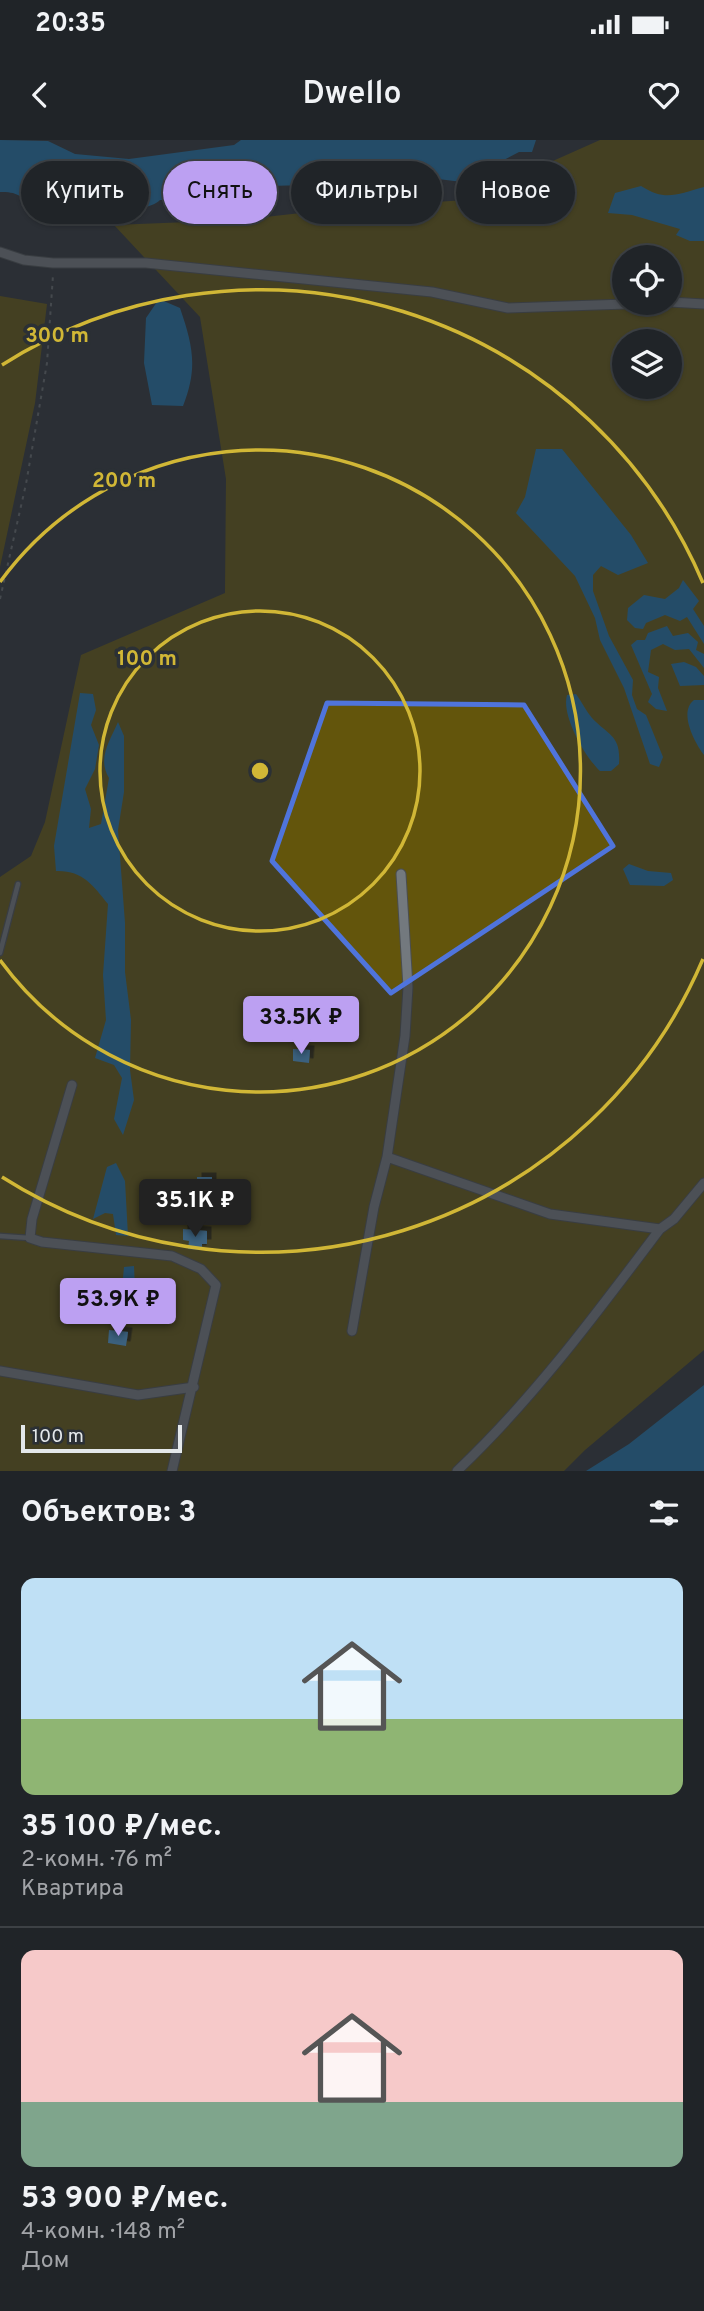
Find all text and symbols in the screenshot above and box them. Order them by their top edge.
text: 20:35 [35,8,106,41]
text: Dwello [302,75,402,115]
icon: back [21,76,59,114]
icon: heart [645,76,683,114]
chip: Купить [21,161,149,224]
chip: Снять [163,161,277,224]
chip: Фильтры [291,161,442,224]
chip: Новое [456,161,575,224]
map controls [612,245,682,399]
button: locate [612,245,682,315]
text: 300 m [25,323,89,350]
button: layers [612,329,682,399]
text: 200 m [92,468,156,495]
text: 100 m [117,646,177,673]
centre of rings [248,759,272,783]
pin: 33.5K ₽ [236,996,366,1056]
text: 33.5K ₽ [259,1004,343,1033]
pin: 35.1K ₽ [130,1180,260,1239]
text: 35.1K ₽ [155,1187,235,1216]
pin: 53.9K ₽ [53,1278,183,1338]
text: 53.9K ₽ [76,1286,160,1315]
scale bar [21,1422,182,1454]
text: 100 m [32,1425,84,1449]
icon: filters [645,1494,683,1532]
text: Объектов: 3 [21,1495,196,1532]
icon: home [289,1623,415,1749]
text: 35 100 ₽/мес. [21,1809,221,1846]
text: 2-комн. · 76 m² [21,1846,172,1875]
text: Квартира [21,1875,124,1904]
icon: home [289,1995,415,2121]
text: 53 900 ₽/мес. [21,2181,228,2218]
text: 4-комн. · 148 m² [21,2218,185,2247]
text: Дом [21,2247,69,2276]

